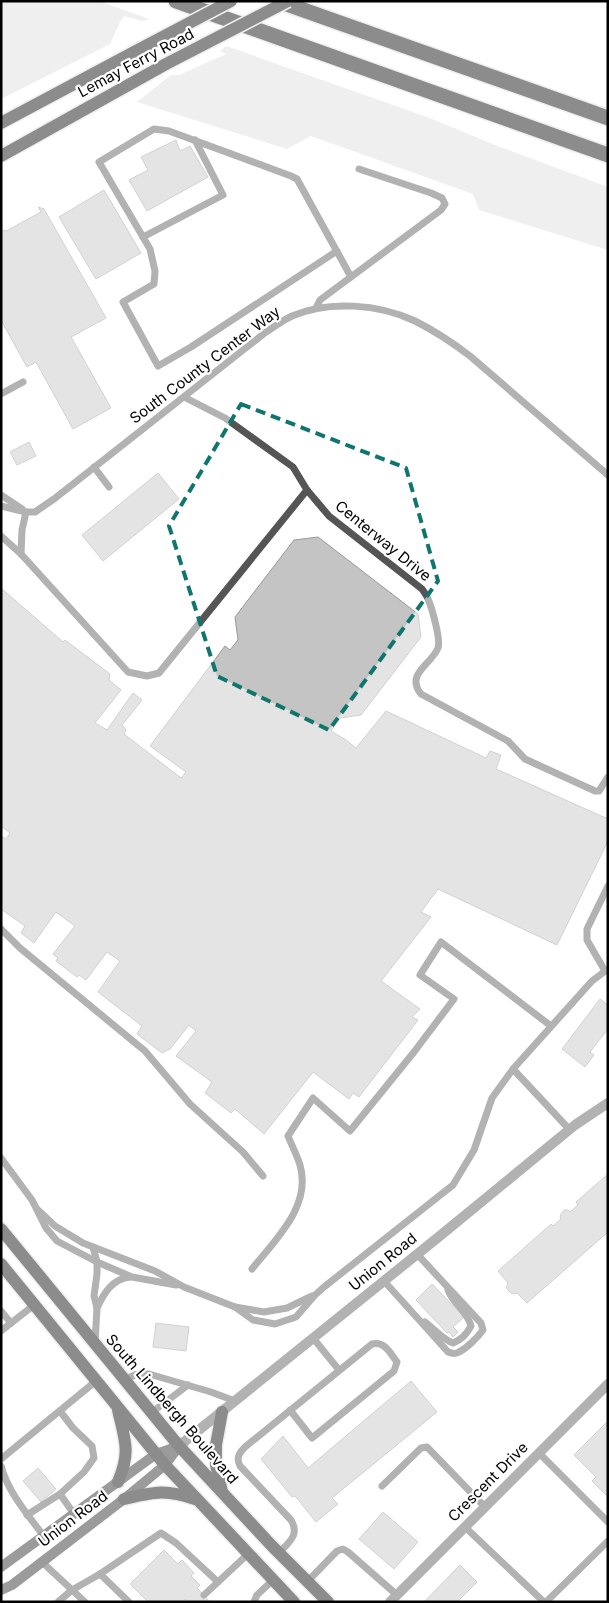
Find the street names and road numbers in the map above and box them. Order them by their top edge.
street label: Lemay Ferry Road [74,24,197,101]
street label: South County Center Way [126,301,284,427]
street label: Centerway Drive [331,496,435,585]
street label: Union Road [345,1228,420,1295]
street label: South Lindbergh Boulevard [102,1330,243,1488]
street label: Crescent Drive [444,1438,532,1526]
street label: Union Road [34,1486,111,1551]

